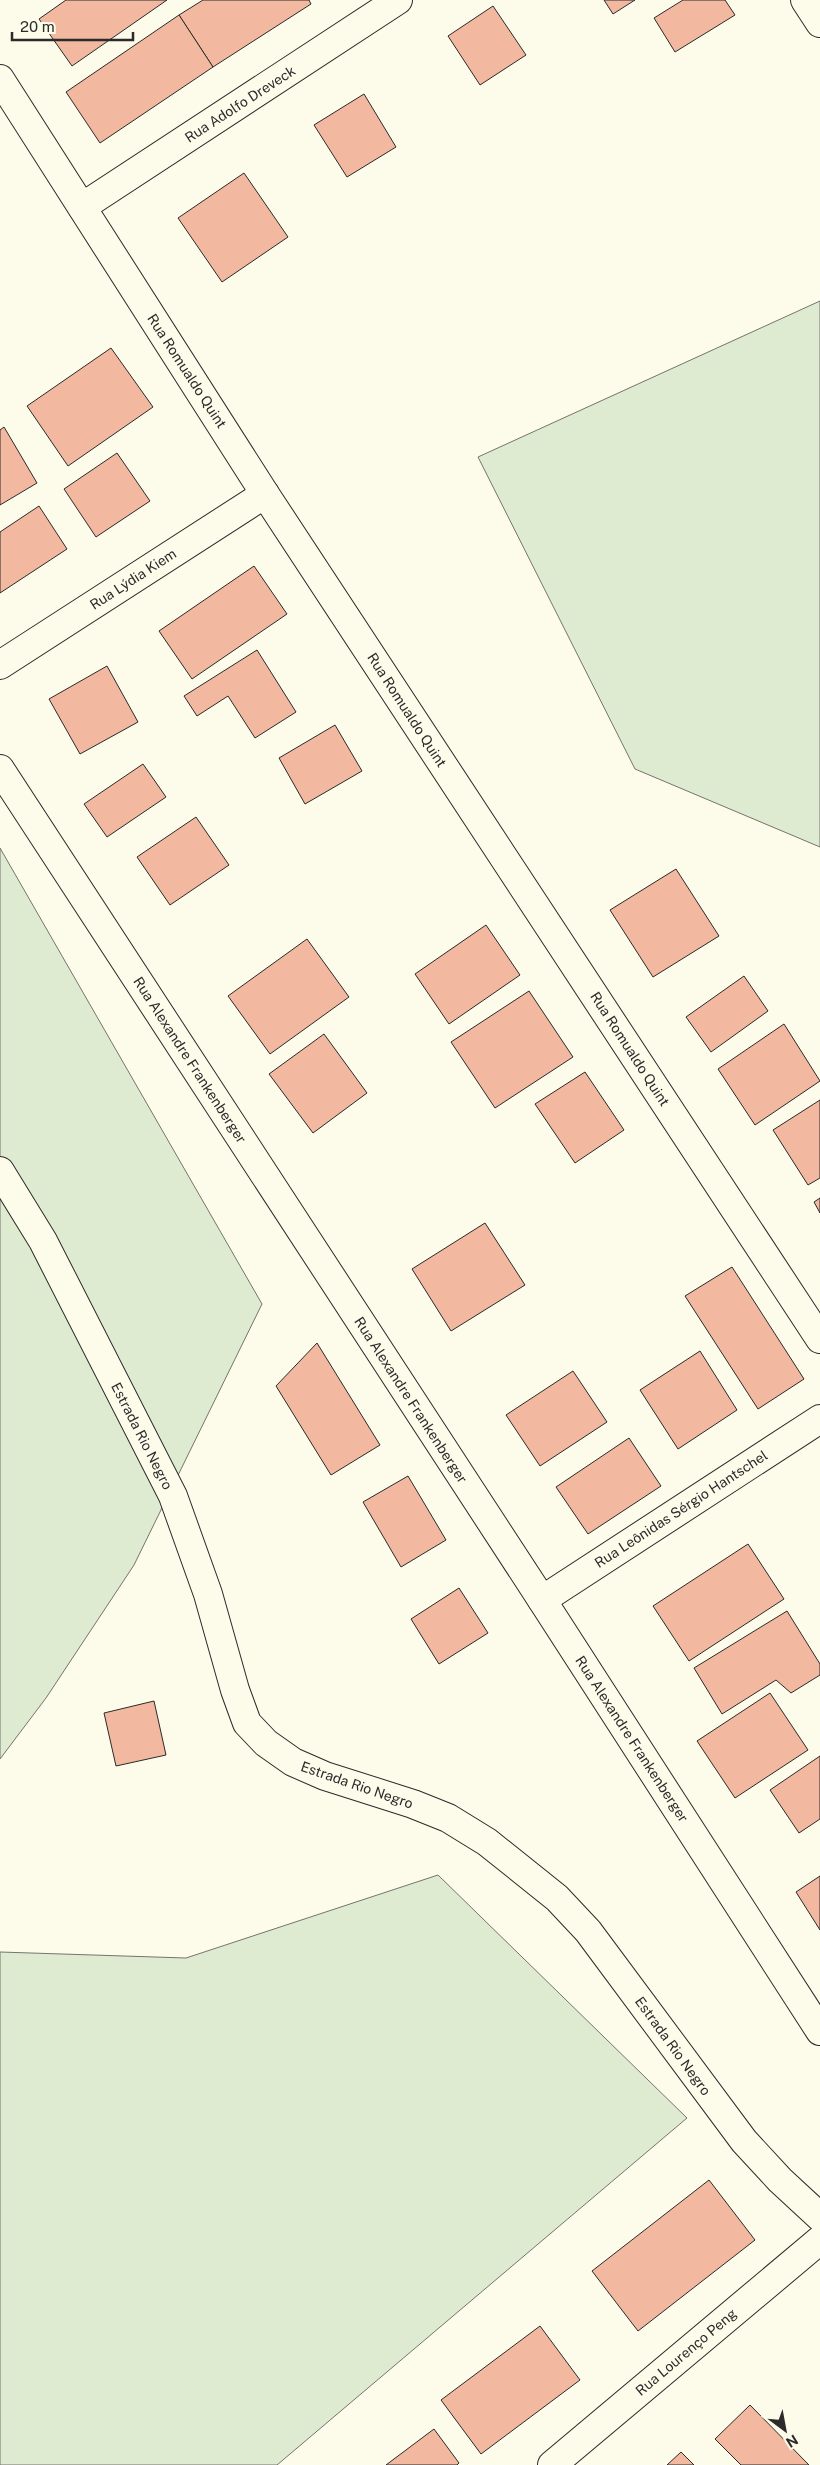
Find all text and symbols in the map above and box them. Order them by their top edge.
scale bar [12,10,134,42]
text: 20 m [20,18,55,35]
street label: Rua Adolfo Dreveck [182,62,298,146]
street label: Rua Romualdo Quint [144,311,230,431]
street label: Rua Lýdia Kiem [87,545,179,613]
street label: Rua Romualdo Quint [364,650,450,770]
street label: Rua Alexandre Frankenberger [130,974,250,1146]
street label: Rua Romualdo Quint [587,989,673,1109]
street label: Rua Alexandre Frankenberger [351,1314,471,1486]
street label: Estrada Rio Negro [108,1380,176,1492]
street label: Rua Leônidas Sérgio Hantschel [592,1447,770,1571]
street label: Rua Alexandre Frankenberger [572,1653,692,1825]
street label: Estrada Rio Negro [299,1758,415,1812]
street label: Estrada Rio Negro [632,1994,714,2098]
street label: Rua Lourenço Peng [632,2305,740,2399]
north arrow [760,2405,810,2455]
text: N [783,2431,801,2451]

